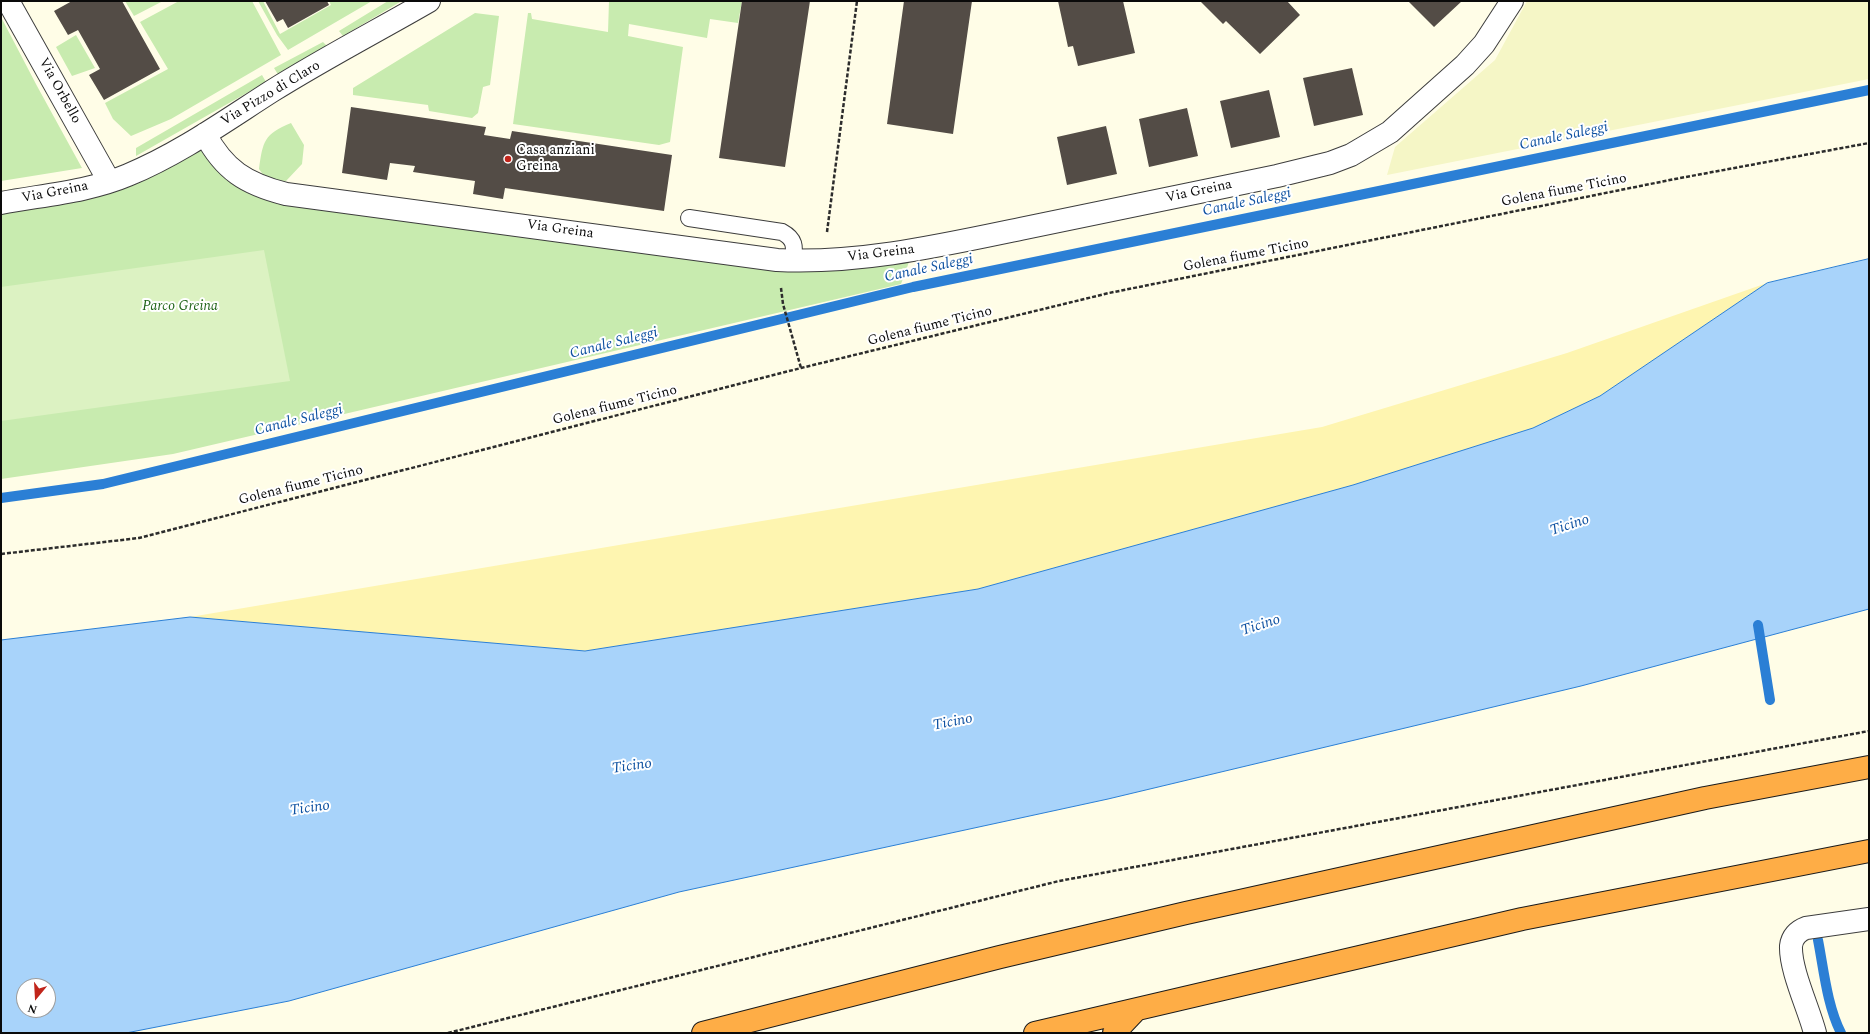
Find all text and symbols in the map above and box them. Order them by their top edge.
street label: Via Orbello [34,55,84,127]
street label: Via Pizzo di Claro [218,58,324,130]
water label: Canale Saleggi [1518,119,1610,155]
place label: Casa anziani Greina [516,143,595,176]
marker: Casa anziani Greina [503,154,513,164]
street label: Golena fiume Ticino [1500,171,1628,211]
street label: Via Greina [1164,177,1234,207]
street label: Via Greina [20,178,90,208]
water label: Canale Saleggi [1201,185,1293,221]
street label: Via Greina [525,217,595,243]
street label: Golena fiume Ticino [1182,236,1310,276]
street label: Via Greina [846,242,916,266]
water label: Canale Saleggi [883,251,975,287]
park label: Parco Greina [142,299,218,315]
street label: Golena fiume Ticino [866,303,994,351]
water label: Canale Saleggi [568,324,660,364]
street label: Golena fiume Ticino [551,382,679,430]
water label: Canale Saleggi [253,401,345,441]
street label: Golena fiume Ticino [237,462,365,510]
water label: Ticino [1548,511,1592,541]
water label: Ticino [1239,611,1283,641]
water label: Ticino [932,710,974,736]
water label: Ticino [611,755,653,779]
water label: Ticino [289,797,331,821]
north arrow [16,978,56,1018]
text: N [26,999,39,1018]

